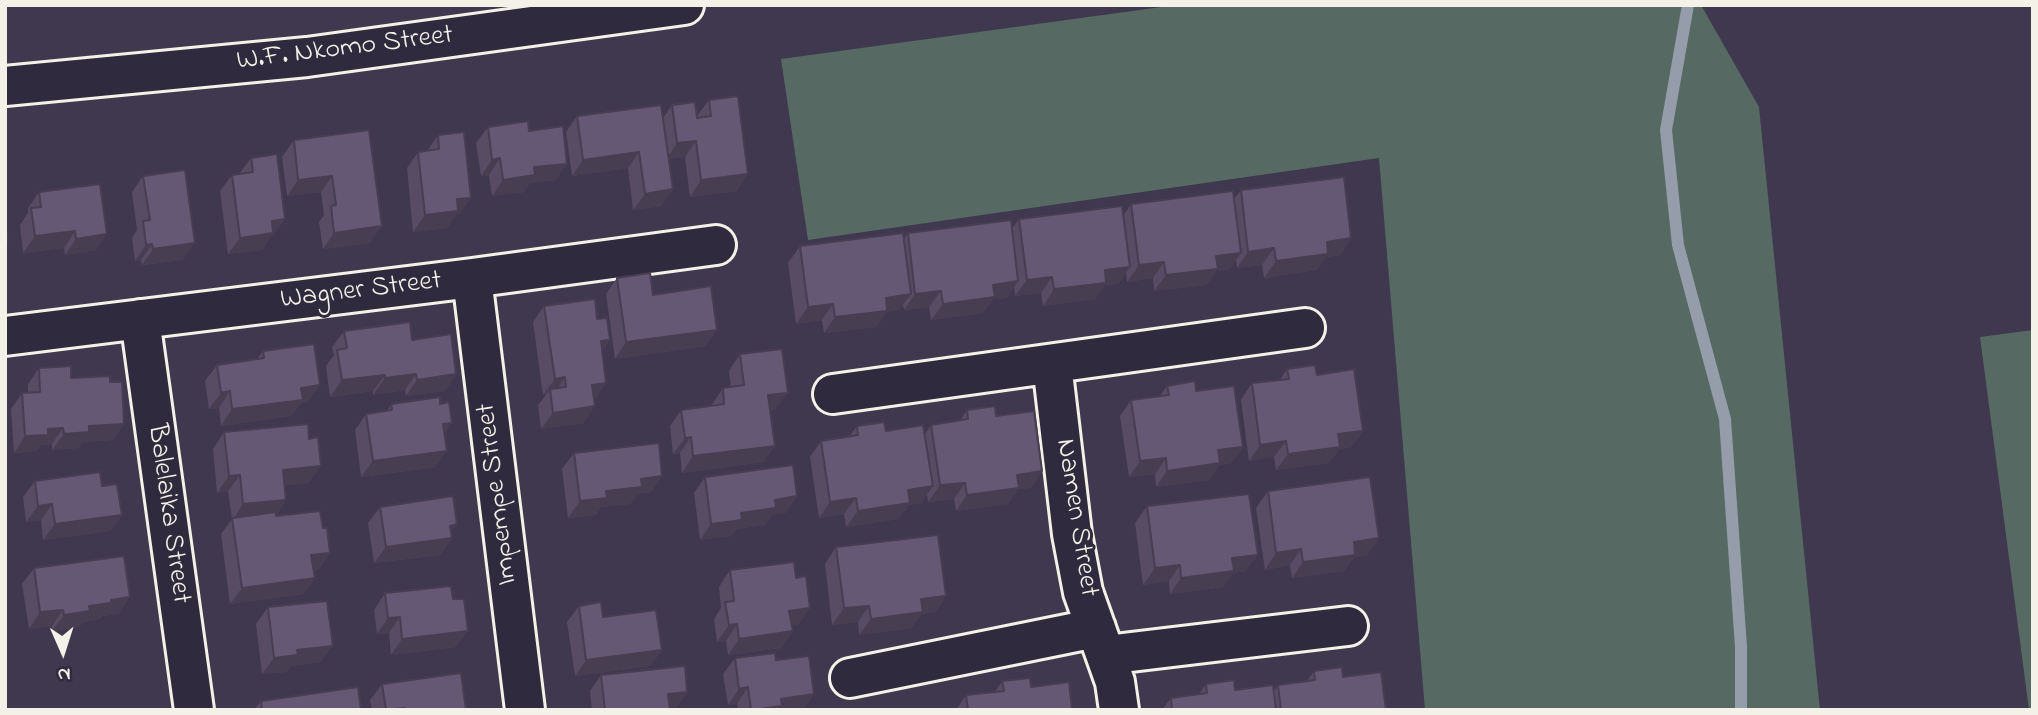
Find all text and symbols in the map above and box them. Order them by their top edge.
street label: W.F. Nkomo Street [235,20,455,80]
street label: Wagner Street [279,265,443,319]
street label: Impempe Street [471,401,527,587]
street label: Balelaika Street [138,422,196,606]
street label: Namen Street [1046,437,1104,599]
north arrow [28,617,98,687]
text: N [57,660,71,687]

